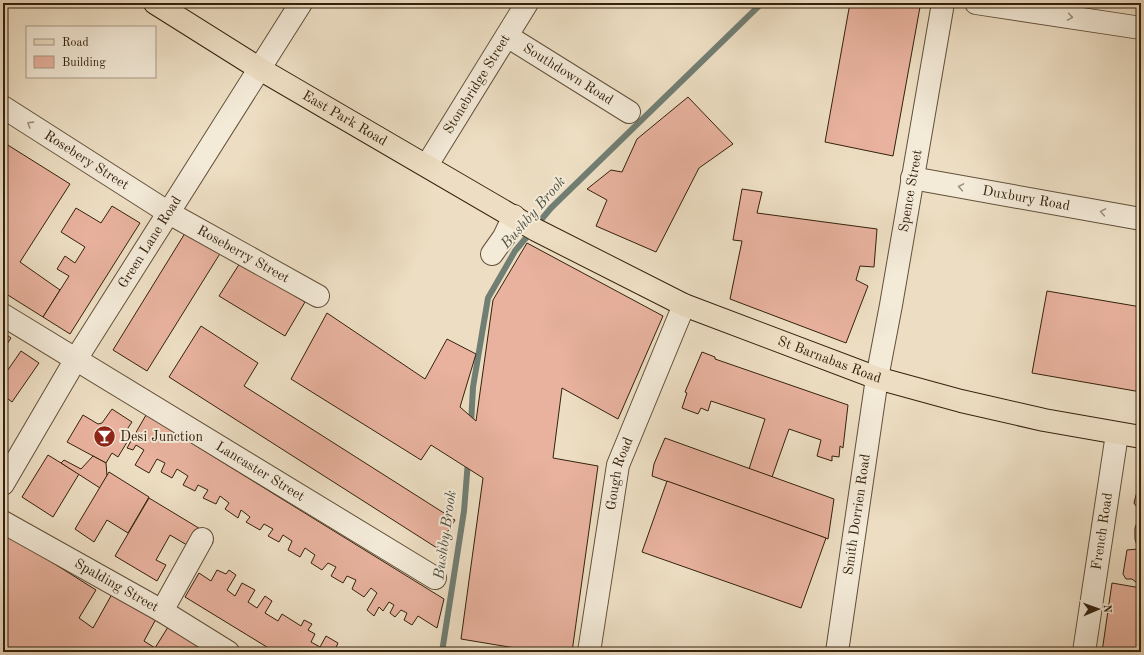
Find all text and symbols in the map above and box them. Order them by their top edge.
one-way arrow [1067,12,1073,21]
legend [26,26,156,78]
street label: Stonebridge Street [441,32,513,136]
text: Road [62,37,89,49]
street label: Southdown Road [521,41,616,107]
text: Building [62,57,106,69]
street label: East Park Road [300,88,389,148]
one-way arrow [27,122,34,129]
street label: Rosebery Street [42,128,131,192]
street label: Spence Street [897,148,925,233]
water label: Bushby Brook [498,174,569,253]
one-way arrow [958,183,964,192]
street label: Duxbury Road [981,184,1071,213]
street label: Green Lane Road [116,194,184,291]
one-way arrow [1099,208,1106,217]
street label: Roseberry Street [195,223,292,286]
street label: St Barnabas Road [776,334,883,386]
bar icon: Desi Junction [91,424,117,450]
place label: Desi Junction [120,430,203,444]
street label: Gough Road [604,435,636,511]
street label: Lancaster Street [213,439,307,504]
street label: Smith Dorrien Road [841,453,873,576]
water label: Bushby Brook [432,489,460,582]
street label: French Road [1089,492,1115,571]
street label: Spalding Street [72,556,161,615]
north arrow [1078,589,1118,629]
text: N [1101,604,1112,614]

